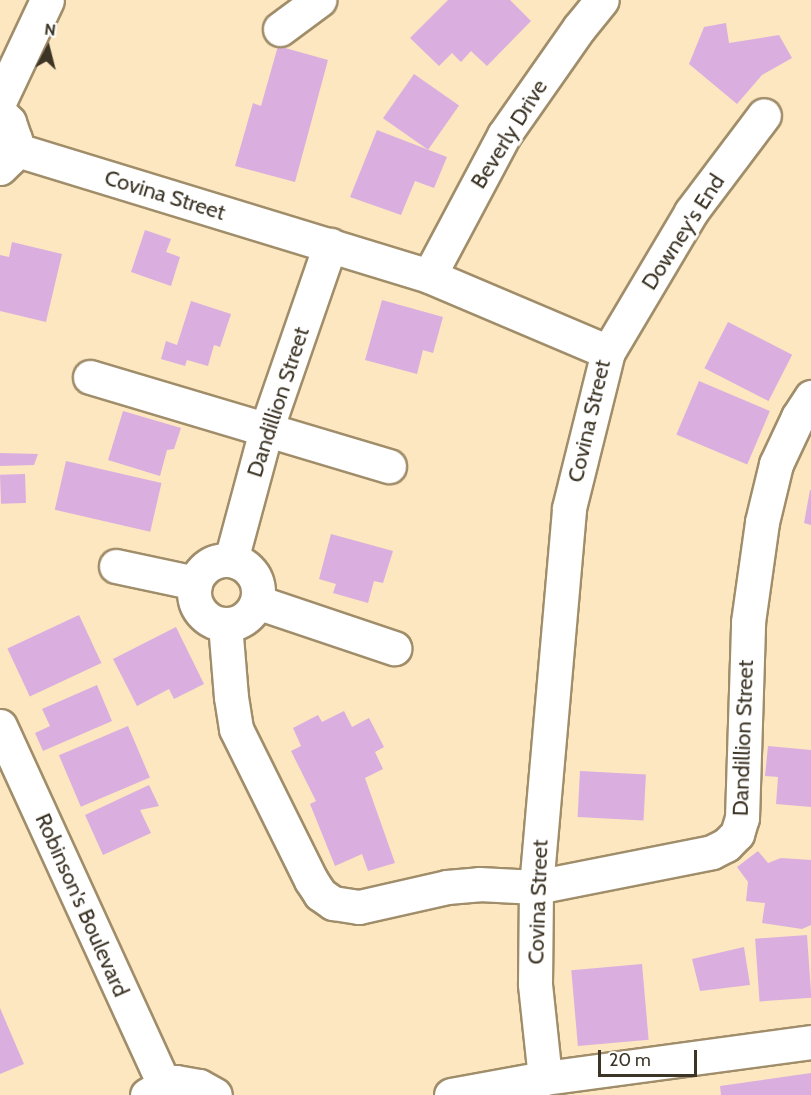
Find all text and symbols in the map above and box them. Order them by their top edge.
north arrow [18,18,78,78]
text: N [43,20,57,40]
street label: Beverly Drive [465,75,553,193]
street label: Covina Street [101,164,229,226]
street label: Downey's End [636,169,730,295]
street label: Dandillion Street [241,324,315,480]
street label: Covina Street [562,357,616,485]
street label: Dandillion Street [727,659,759,817]
street label: Robinson's Boulevard [30,809,134,1001]
street label: Covina Street [523,839,553,965]
scale bar [601,1038,700,1076]
text: 20 m [609,1049,651,1071]

